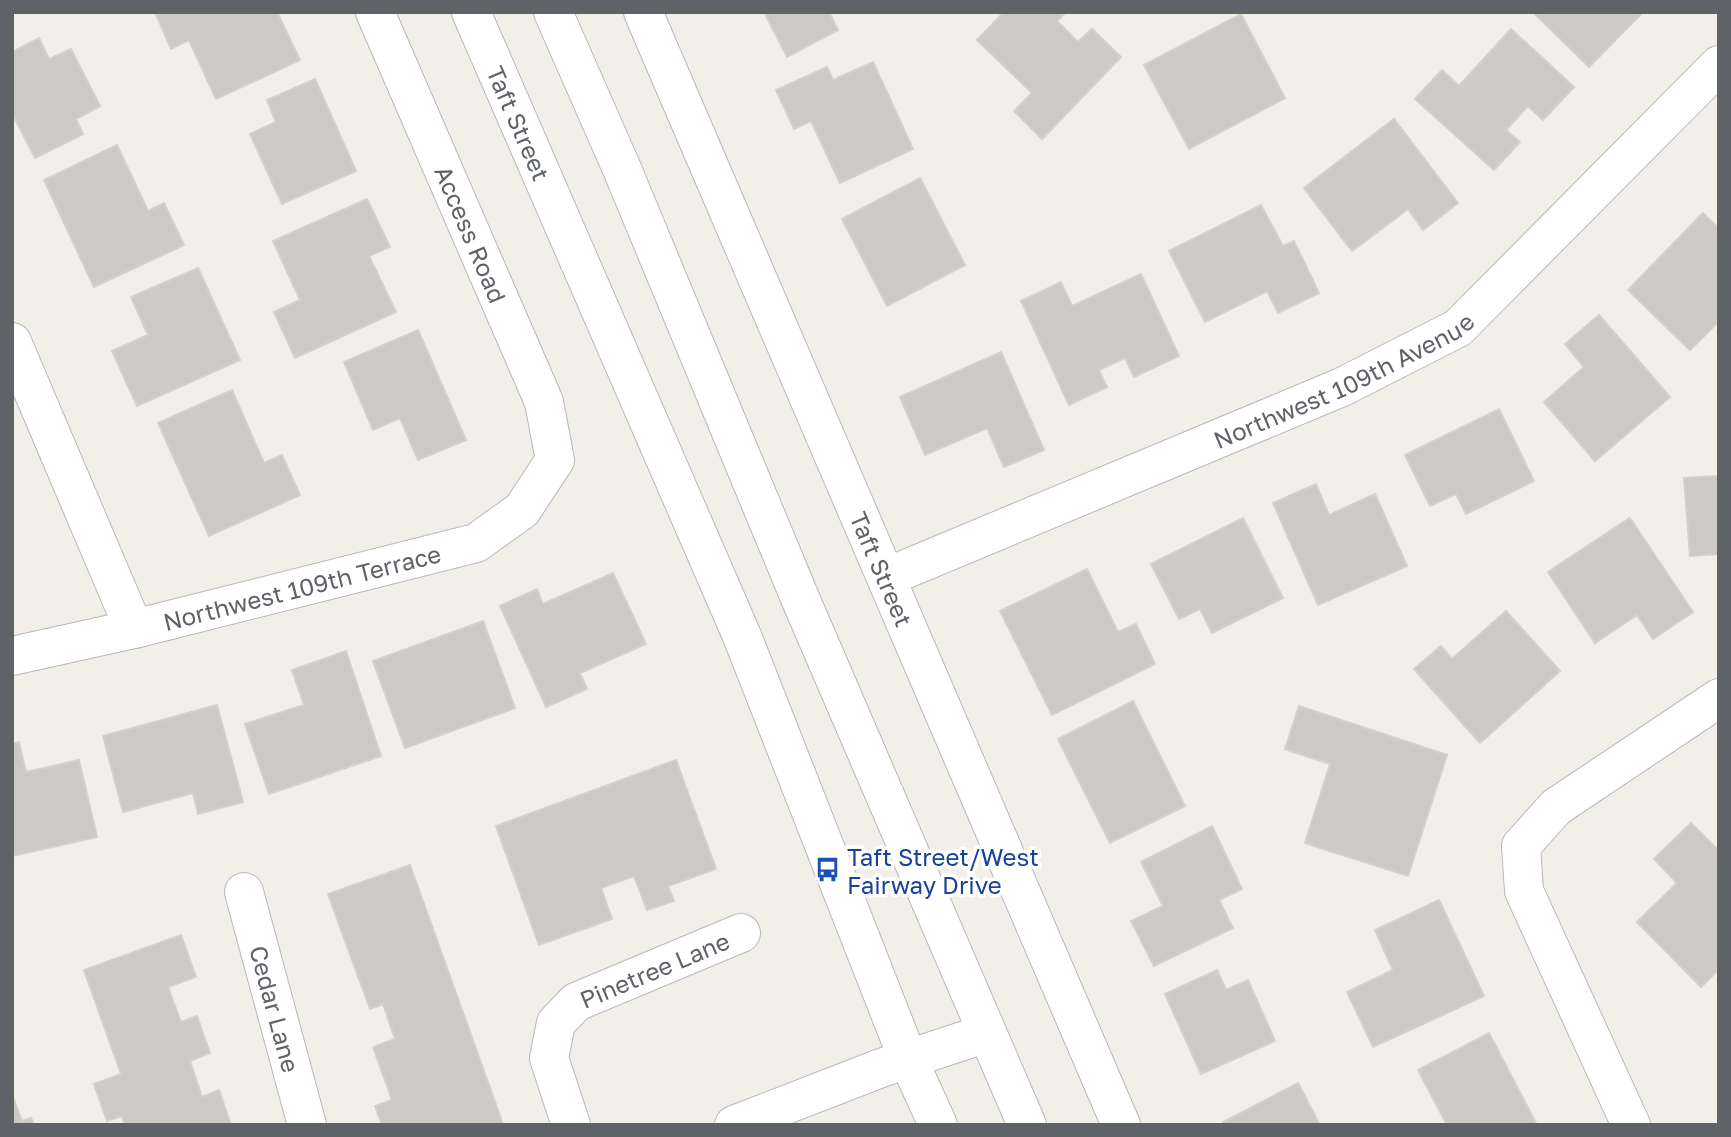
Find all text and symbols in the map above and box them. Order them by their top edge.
street label: Taft Street [482,61,557,185]
street label: Access Road [429,161,513,307]
street label: Northwest 109th Avenue [1209,306,1480,454]
street label: Taft Street [845,507,920,631]
street label: Northwest 109th Terrace [160,538,444,636]
place label: Taft Street/West Fairway Drive [847,842,1039,899]
bus stop icon: Taft Street/West Fairway Drive [813,856,841,884]
street label: Pinetree Lane [575,925,733,1013]
street label: Cedar Lane [245,942,307,1075]

